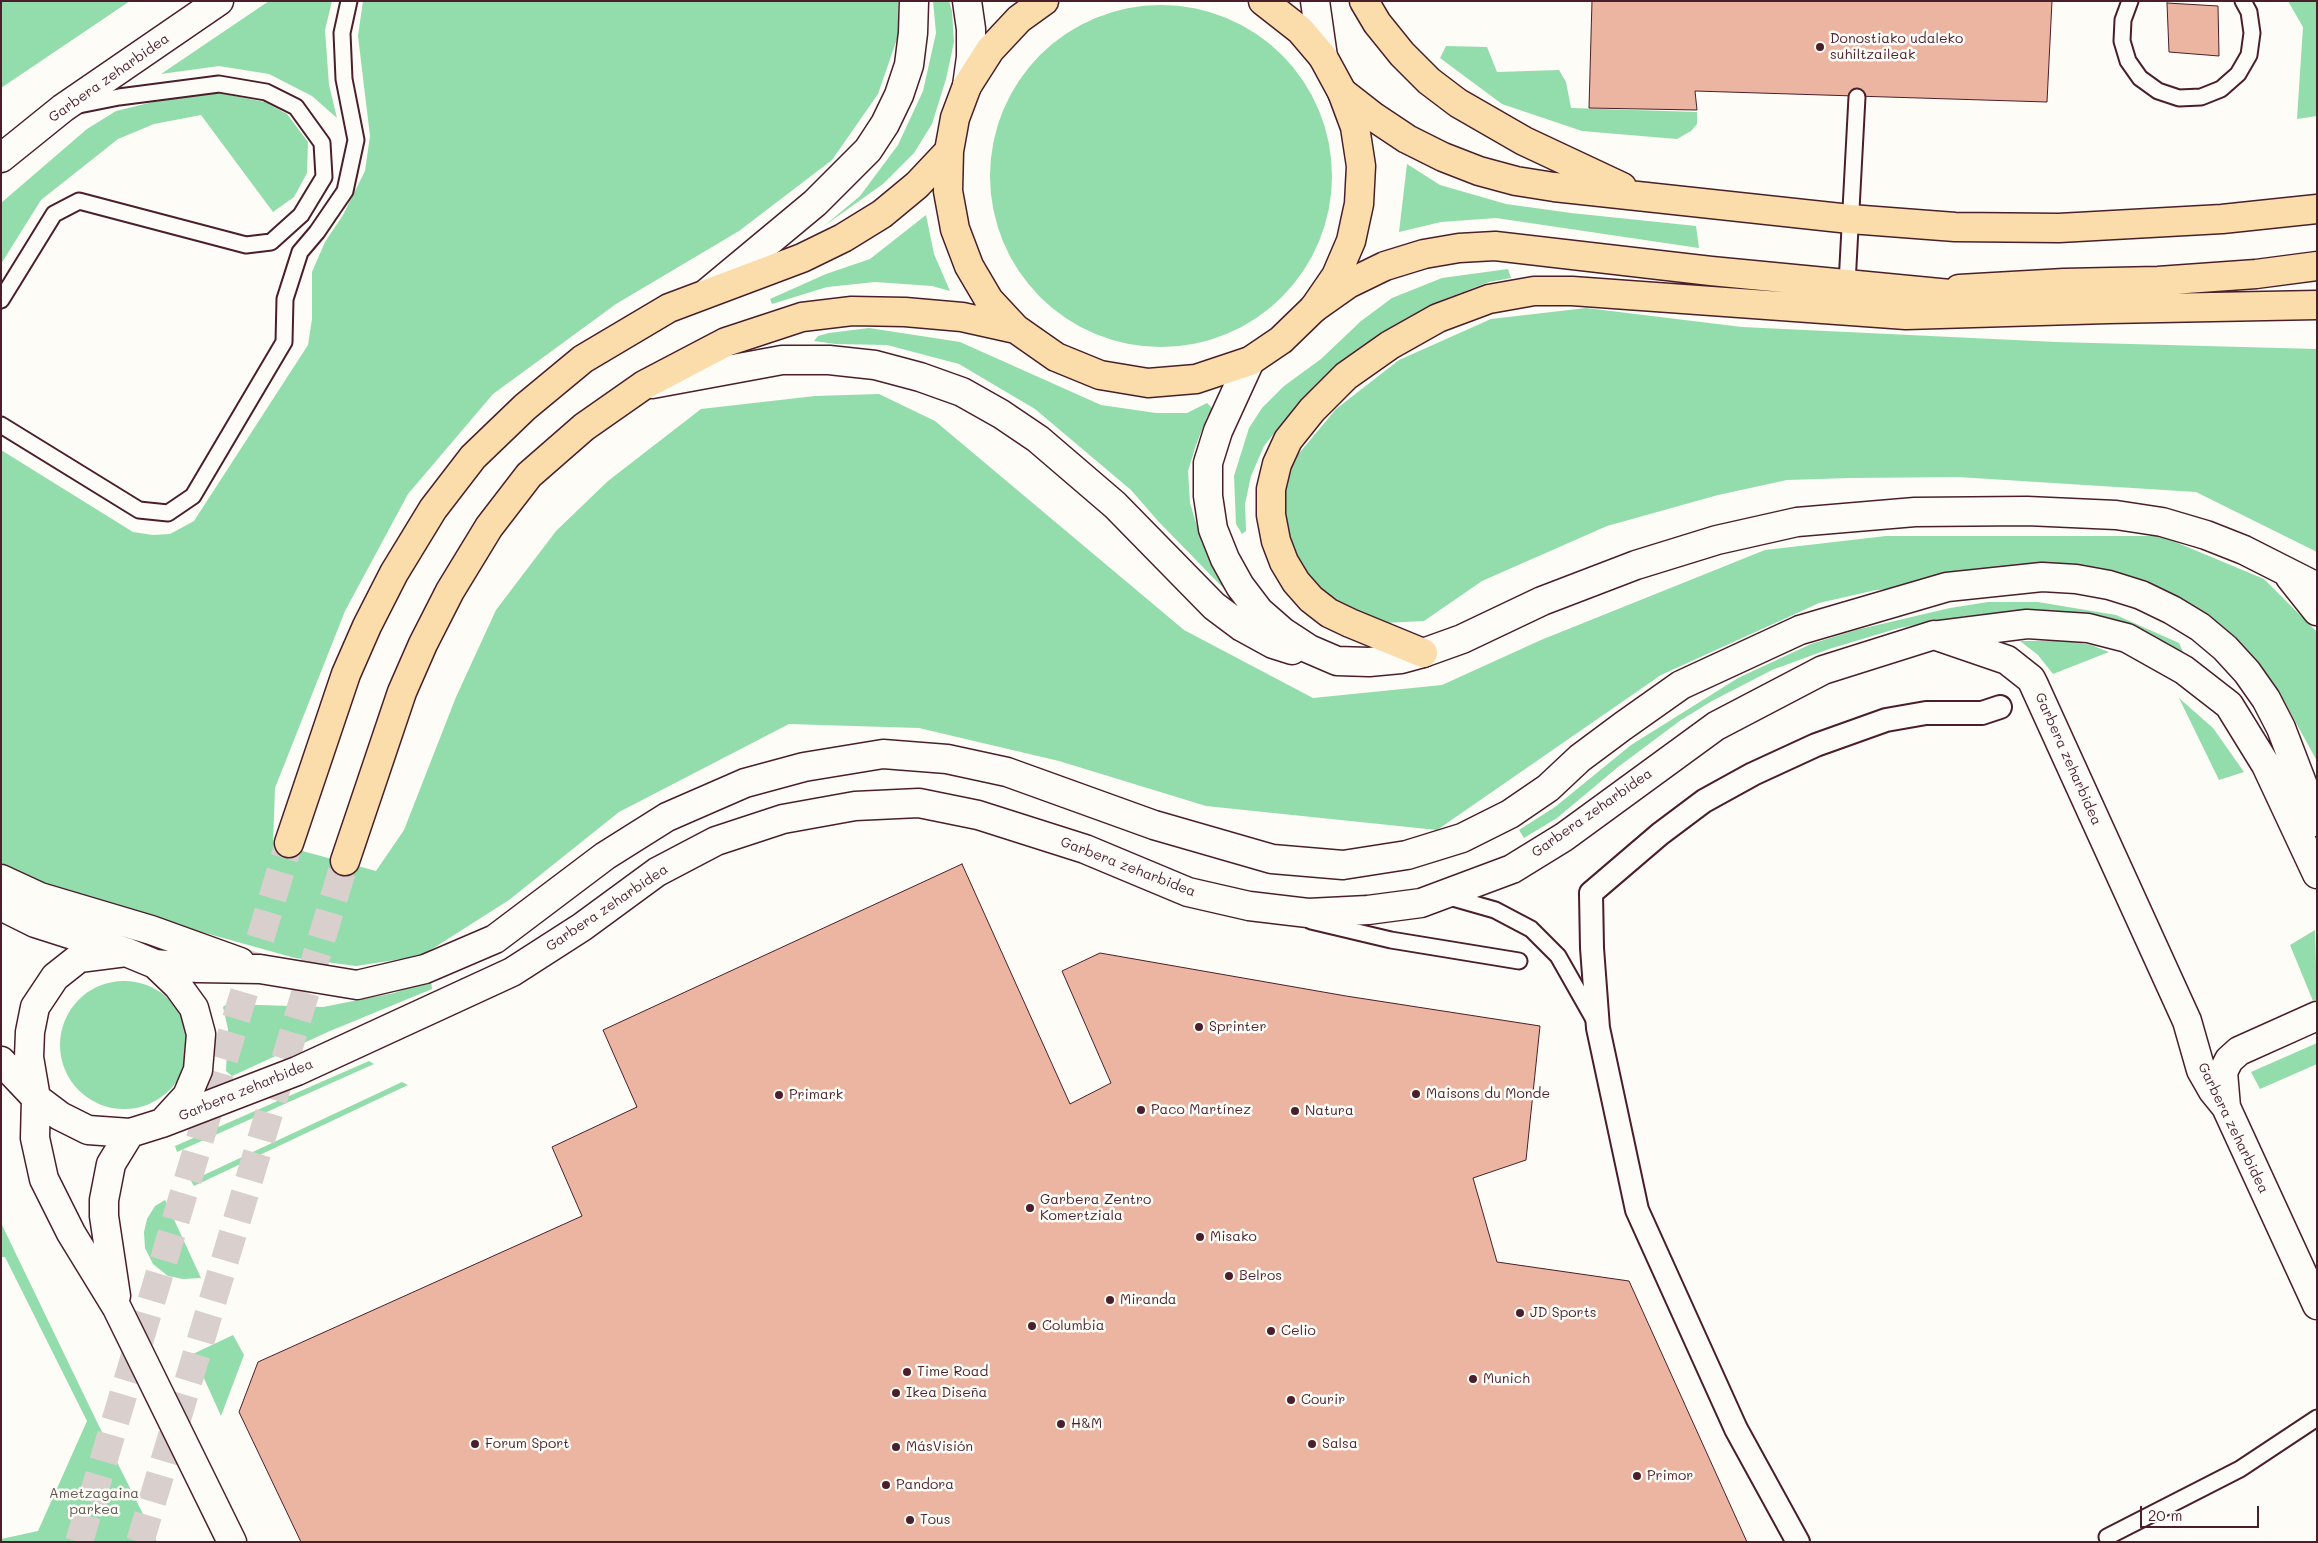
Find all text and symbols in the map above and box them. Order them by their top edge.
street label: Garbera zeharbidea [45,30,173,126]
place label: Donostiako udaleko suhiltzaileak [1830,31,1963,64]
marker: Donostiako udaleko suhiltzaileak [1814,41,1826,53]
street label: Garbera zeharbidea [2031,690,2105,828]
street label: Garbera zeharbidea [1528,765,1656,861]
street label: Garbera zeharbidea [1058,833,1198,901]
street label: Garbera zeharbidea [543,861,671,955]
place label: Sprinter [1209,1019,1266,1035]
marker: Sprinter [1193,1021,1205,1033]
street label: Garbera zeharbidea [176,1055,316,1125]
street label: Garbera zeharbidea [2194,1060,2272,1196]
place label: Maisons du Monde [1426,1086,1550,1102]
place label: Primark [789,1087,843,1103]
marker: Maisons du Monde [1410,1088,1422,1100]
marker: Primark [773,1089,785,1101]
place label: Paco Martínez [1151,1102,1251,1118]
place label: Natura [1305,1103,1354,1119]
marker: Paco Martínez [1135,1104,1147,1116]
marker: Natura [1289,1105,1301,1117]
place label: Garbera Zentro Komertziala [1040,1192,1151,1224]
marker: Garbera Zentro Komertziala [1024,1202,1036,1214]
place label: Misako [1210,1229,1257,1245]
marker: Misako [1194,1231,1206,1243]
place label: Belros [1239,1268,1282,1284]
marker: Belros [1223,1270,1235,1282]
place label: Miranda [1120,1292,1177,1308]
marker: Miranda [1104,1294,1116,1306]
place label: JD Sports [1530,1305,1597,1321]
marker: JD Sports [1514,1307,1526,1319]
place label: Columbia [1042,1318,1105,1334]
marker: Columbia [1026,1320,1038,1332]
place label: Celio [1281,1323,1316,1339]
marker: Celio [1265,1325,1277,1337]
place label: Time Road [917,1364,988,1380]
marker: Time Road [901,1366,913,1378]
place label: Munich [1483,1371,1530,1387]
marker: Munich [1467,1373,1479,1385]
place label: Ikea Diseña [906,1385,987,1401]
marker: Ikea Diseña [890,1387,902,1399]
place label: Courir [1301,1392,1345,1408]
marker: Courir [1285,1394,1297,1406]
place label: H&M [1071,1416,1102,1432]
marker: H&M [1055,1418,1067,1430]
place label: Forum Sport [485,1436,569,1452]
place label: Salsa [1322,1436,1358,1452]
marker: Forum Sport [469,1438,481,1450]
marker: Salsa [1306,1438,1318,1450]
place label: MásVisión [906,1439,973,1455]
marker: MásVisión [890,1441,902,1453]
place label: Primor [1647,1468,1693,1484]
marker: Primor [1631,1470,1643,1482]
place label: Pandora [896,1477,954,1493]
marker: Pandora [880,1479,892,1491]
park label: Ametzagaina parkea [49,1486,139,1518]
scale bar [2143,1496,2262,1528]
text: 20 m [2148,1505,2182,1525]
place label: Tous [920,1512,951,1528]
marker: Tous [904,1514,916,1526]

